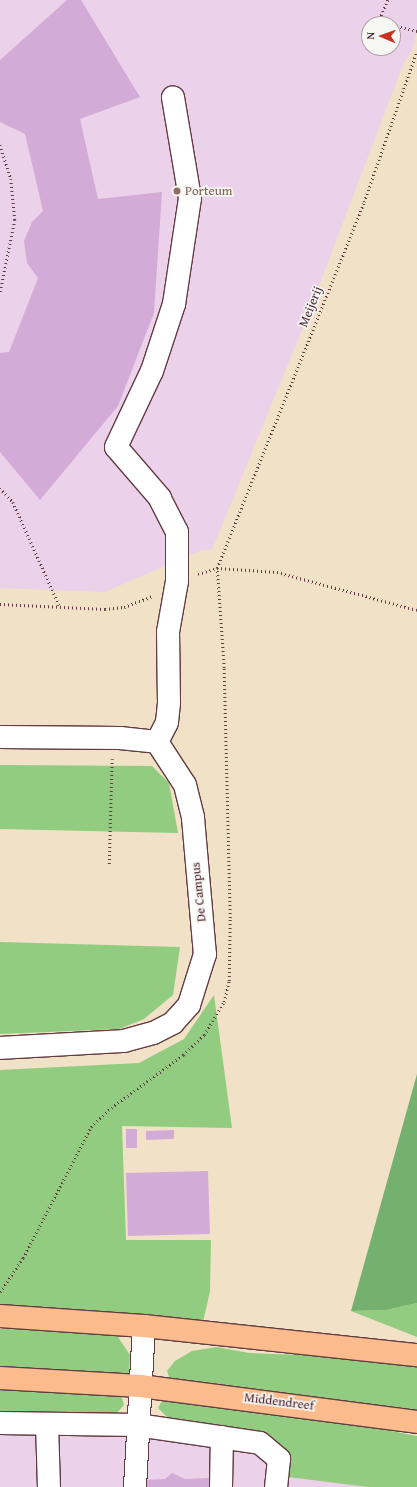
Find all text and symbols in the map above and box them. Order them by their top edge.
north arrow [361,16,401,56]
text: N [362,32,378,40]
place label: Porteum [185,183,232,199]
marker: Porteum [172,186,182,196]
street label: Meijerij [296,284,326,330]
street label: De Campus [188,861,210,923]
street label: Middendreef [243,1390,315,1414]

